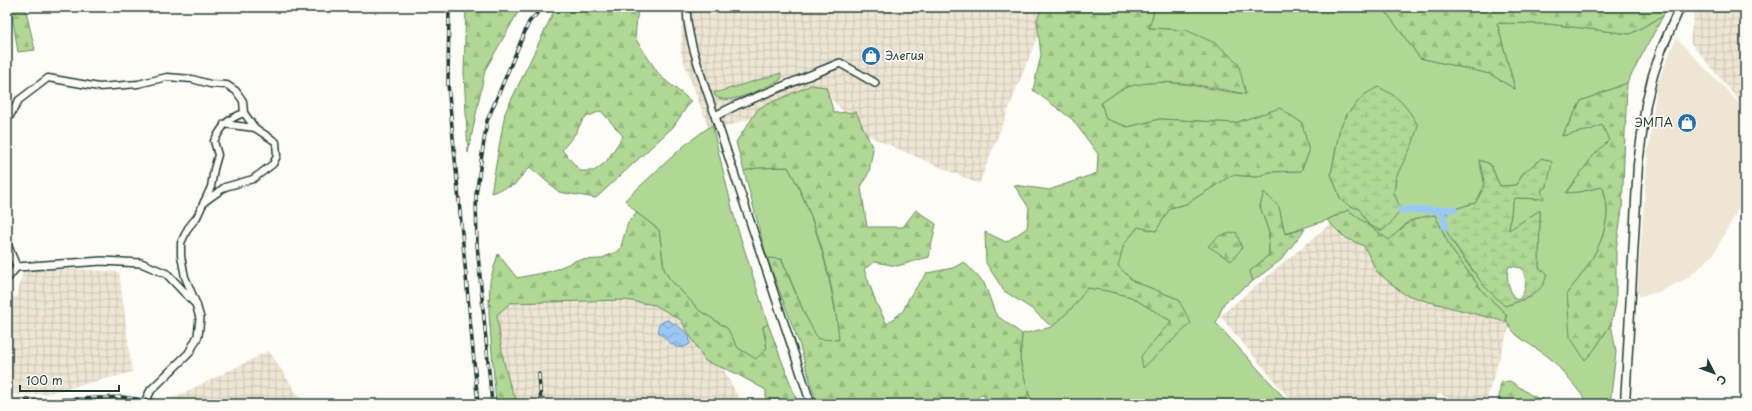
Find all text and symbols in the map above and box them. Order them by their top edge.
shop icon: Элегия [860,45,882,67]
place label: Элегия [885,46,924,64]
shop icon: ЭМПА [1676,112,1698,134]
place label: ЭМПА [1635,113,1673,131]
north arrow [1694,353,1734,393]
scale bar [20,367,119,393]
text: 100 m [26,371,63,389]
text: С [1713,371,1731,389]

